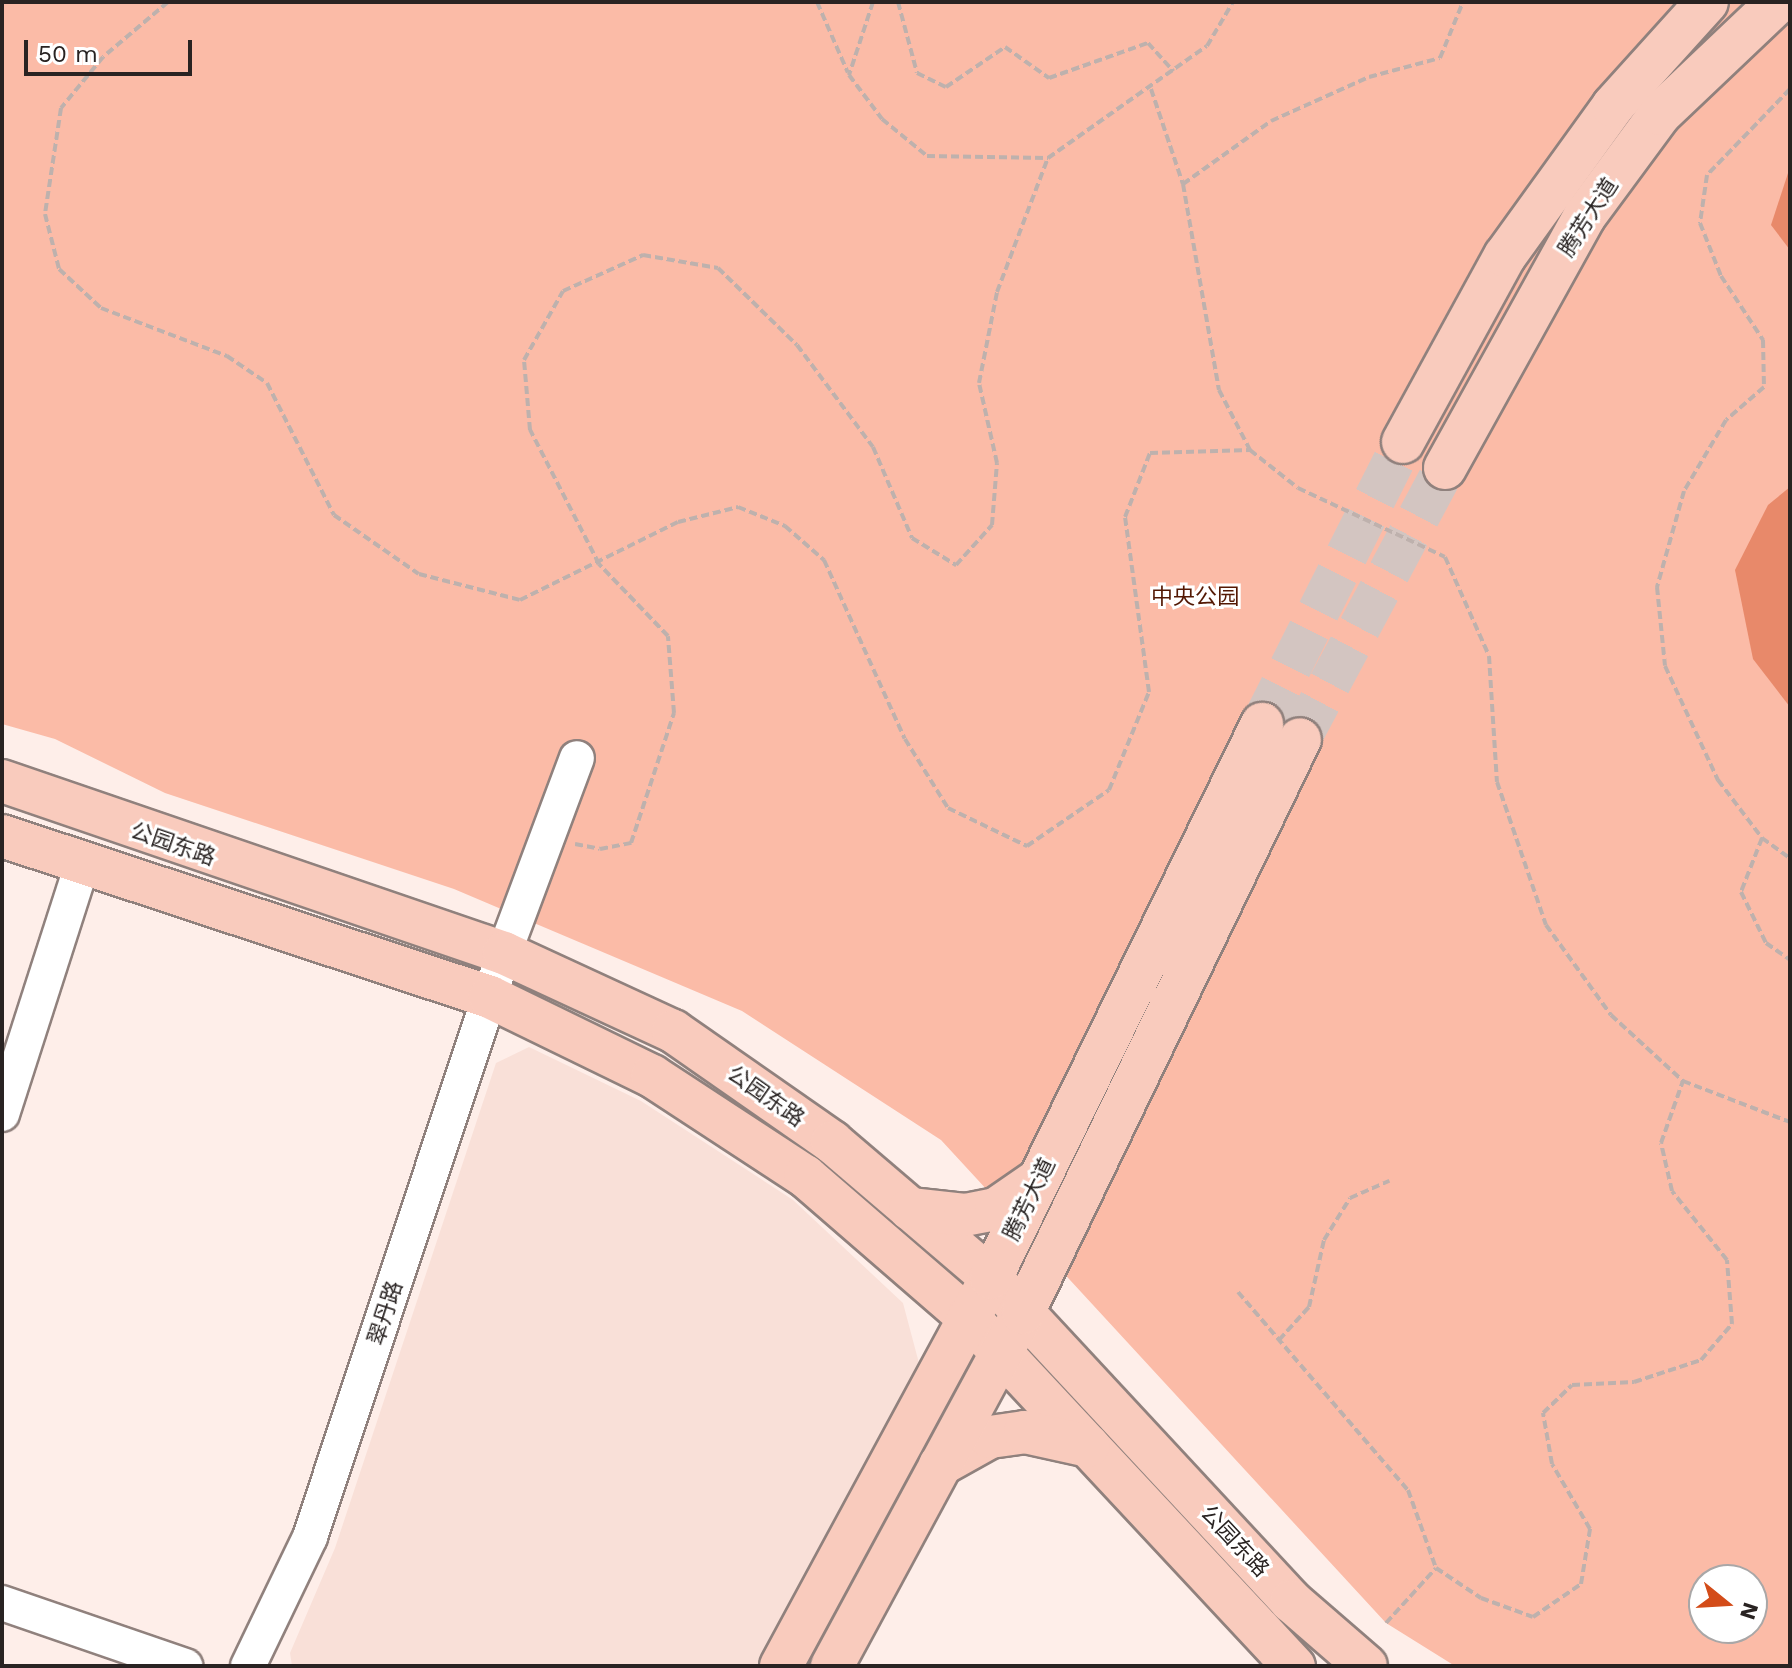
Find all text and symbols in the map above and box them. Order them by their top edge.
scale bar [28,24,196,74]
text: 50 m [38,40,98,68]
street label: 腾芳大道 [1553,173,1623,261]
park label: 中央公园 [1151,584,1239,610]
street label: 公园东路 [127,817,219,871]
street label: 公园东路 [722,1060,810,1132]
street label: 腾芳大道 [998,1154,1060,1244]
street label: 翠丹路 [362,1278,408,1348]
street label: 公园东路 [1195,1500,1275,1582]
north arrow [1688,1564,1768,1644]
text: N [1735,1599,1764,1623]

